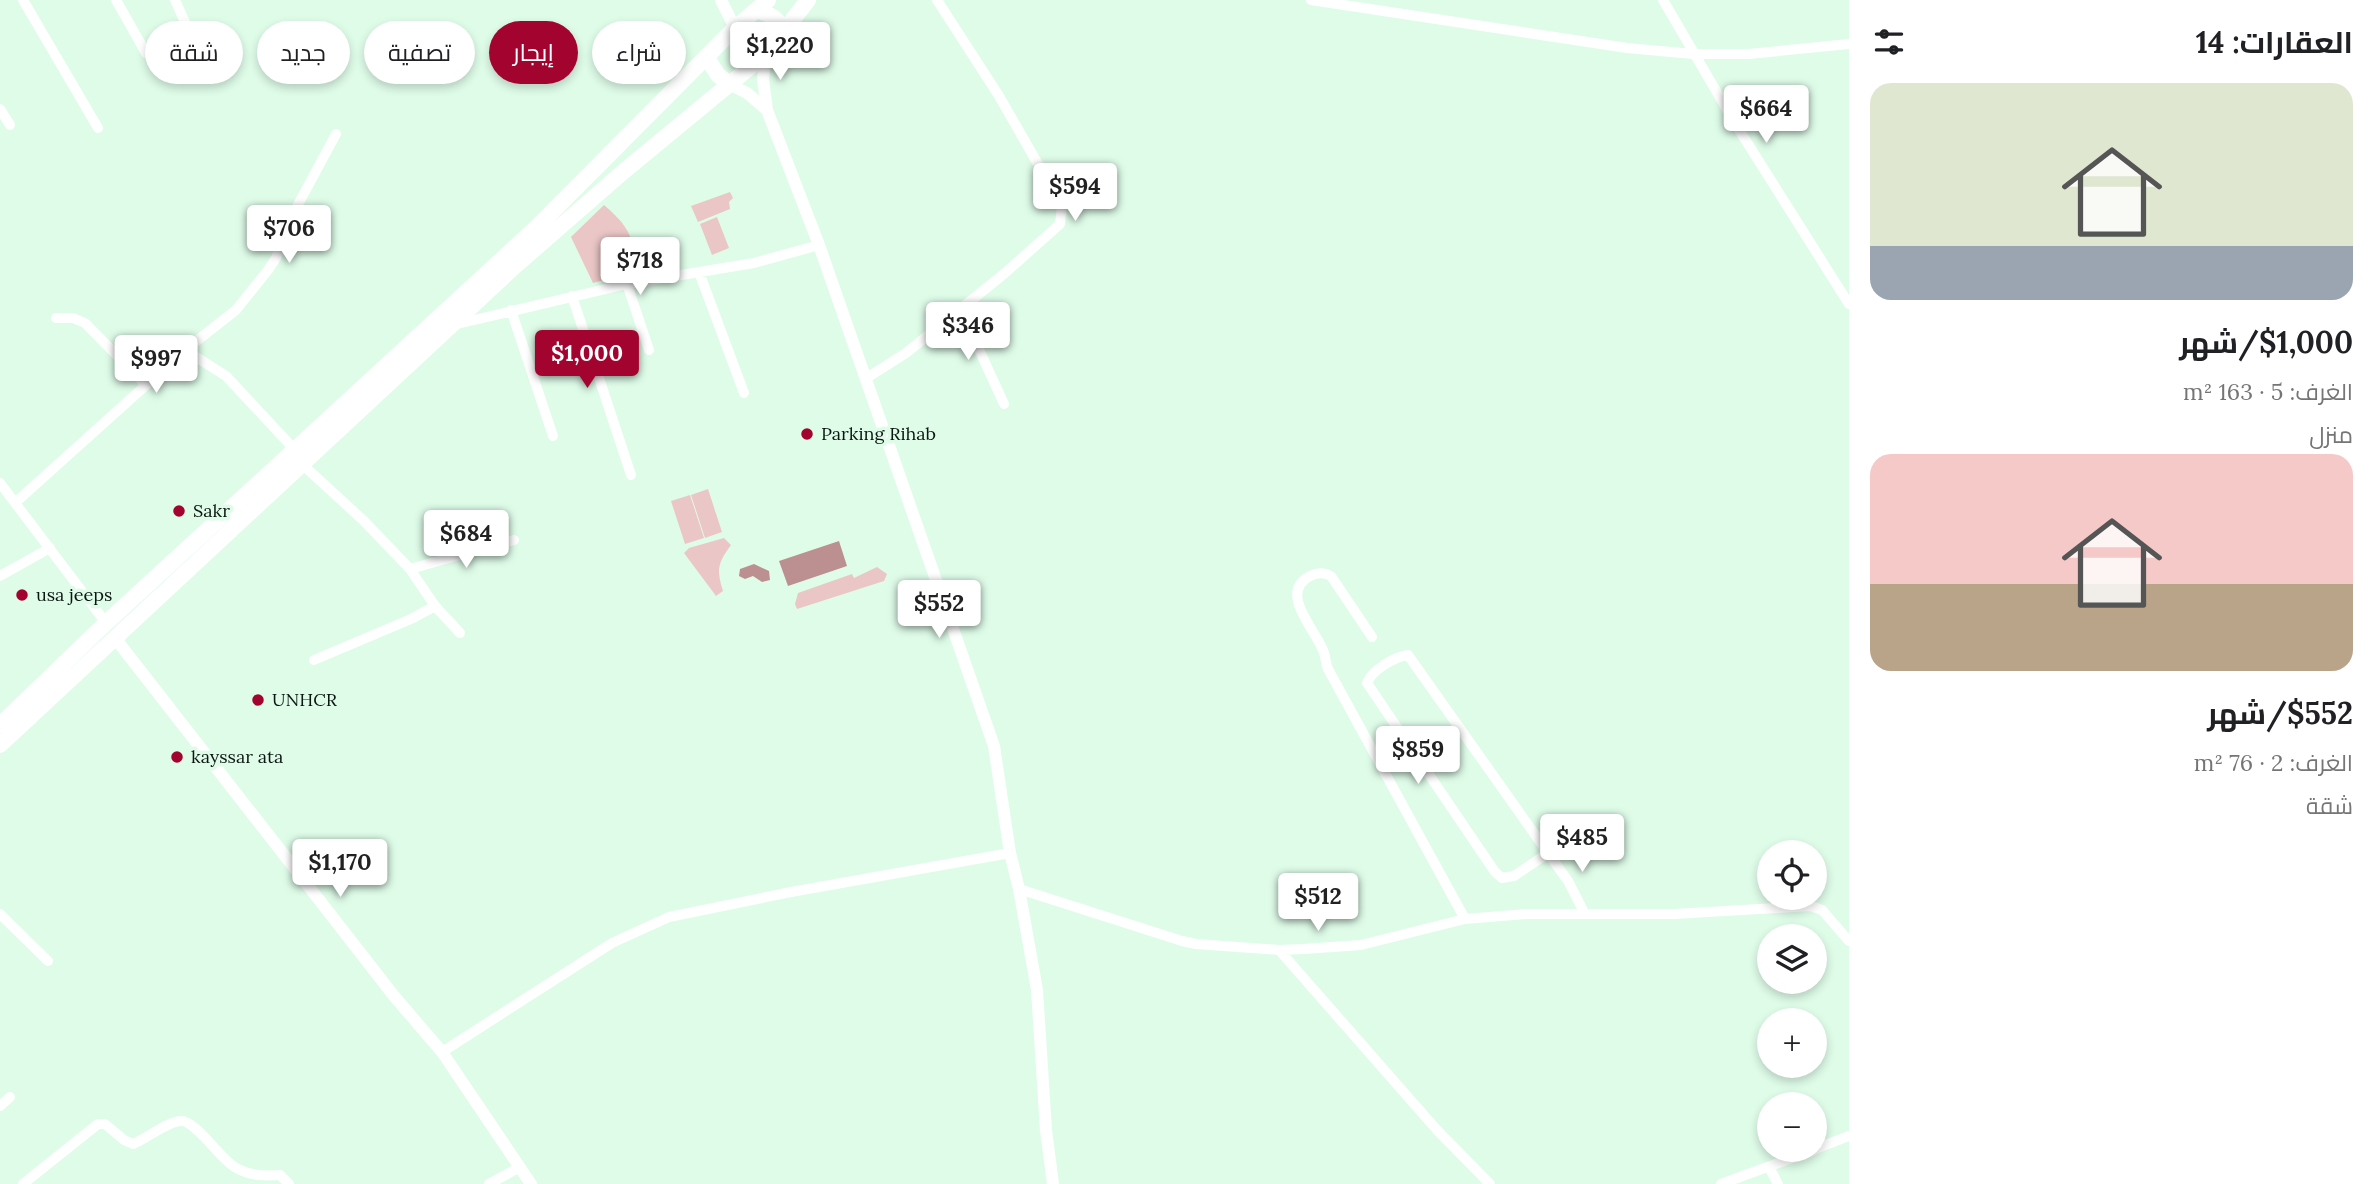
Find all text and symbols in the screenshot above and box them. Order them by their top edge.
chip: شقة [145,21,243,84]
chip: جديد [257,21,350,84]
chip: تصفية [364,21,475,84]
chip: إيجار [489,21,578,84]
chip: شراء [592,21,686,84]
pin: $1,220 [723,22,837,82]
icon: filters [1870,23,1908,61]
text: العقارات: 14 [2196,23,2353,61]
text: $1,220 [746,30,814,59]
pin: $664 [1725,86,1807,145]
text: $664 [1740,93,1792,122]
icon: home [2049,129,2175,255]
pin: $594 [1034,164,1116,223]
text: $594 [1049,171,1101,200]
pin: $706 [248,205,330,265]
text: $706 [263,213,315,242]
pin: $718 [599,238,681,297]
text: $718 [617,245,663,274]
pin: $346 [927,302,1009,362]
text: $346 [942,310,994,339]
text: $1,000/شهر [2179,323,2353,361]
pin: $1,000 [530,330,644,390]
pin: $997 [115,336,197,395]
text: $1,000 [551,338,623,367]
text: $997 [131,343,181,372]
text: الغرف: 5 · 163 m² [2183,377,2353,406]
text: منزل [2309,420,2353,449]
place label: Parking Rihab [821,422,936,445]
marker: Parking Rihab [799,426,815,442]
place label: Sakr [193,499,230,522]
icon: home [2049,500,2175,626]
marker: Sakr [171,503,187,519]
pin: $684 [425,510,507,570]
text: $684 [440,518,492,547]
pin: $552 [898,580,980,640]
place label: usa jeeps [36,583,112,606]
marker: usa jeeps [14,587,30,603]
text: $552 [914,588,964,617]
place label: UNHCR [272,688,338,711]
marker: UNHCR [250,692,266,708]
text: $552/شهر [2207,694,2353,732]
pin: $859 [1377,726,1459,786]
text: $859 [1392,734,1444,763]
place label: kayssar ata [191,745,283,768]
text: الغرف: 2 · 76 m² [2194,748,2353,777]
marker: kayssar ata [169,749,185,765]
text: شقة [2306,791,2353,820]
pin: $485 [1541,814,1623,874]
text: $485 [1556,822,1608,851]
pin: $1,170 [283,839,397,899]
map controls [1757,840,1827,1162]
button: locate [1757,840,1827,910]
text: $1,170 [308,847,372,876]
pin: $512 [1277,874,1359,933]
text: $512 [1294,881,1342,910]
button: layers [1757,924,1827,994]
button: + [1757,1008,1827,1078]
button: − [1757,1092,1827,1162]

